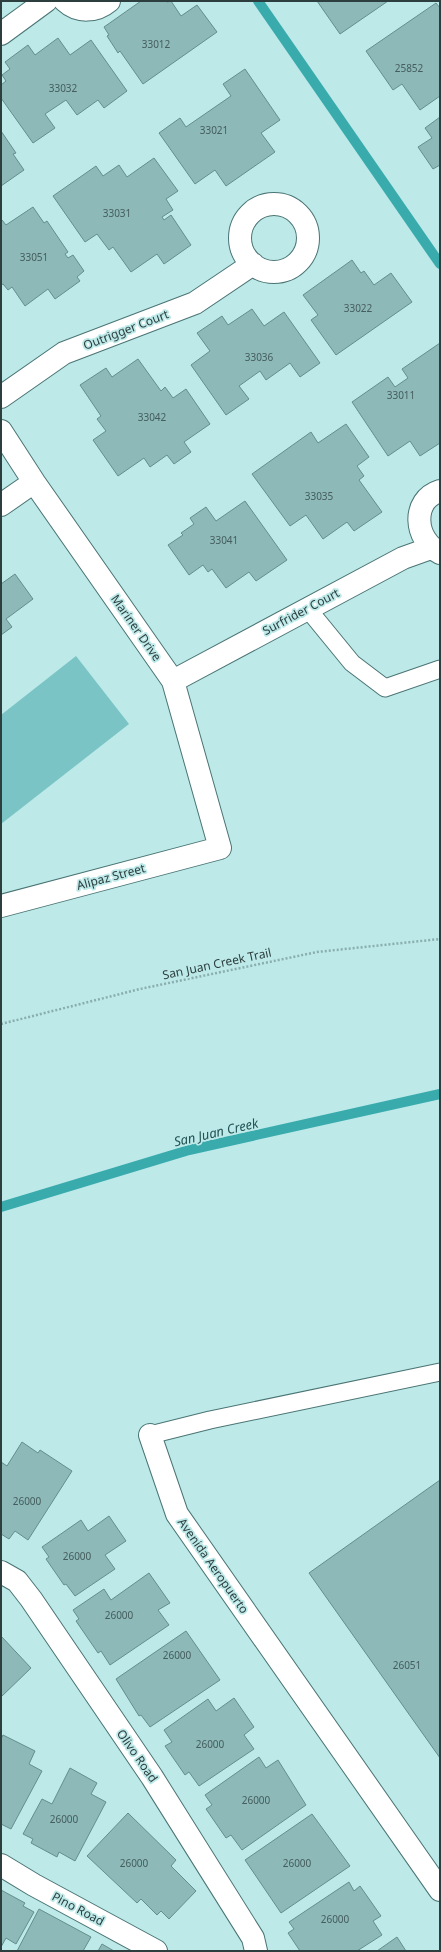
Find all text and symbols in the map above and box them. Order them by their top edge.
house number: 33012 [142,37,171,51]
house number: 25852 [395,61,424,75]
house number: 33032 [49,81,78,95]
house number: 33021 [200,123,228,137]
house number: 33031 [103,206,131,220]
house number: 33051 [20,250,48,264]
house number: 33022 [344,301,373,315]
street label: Outrigger Court [81,305,172,354]
house number: 33036 [245,350,274,364]
house number: 33011 [387,388,415,402]
house number: 33042 [138,410,167,424]
house number: 33035 [305,489,334,503]
house number: 33041 [210,533,238,547]
street label: Surfrider Court [259,584,343,639]
street label: Mariner Drive [107,591,166,665]
street label: Alipaz Street [75,859,148,894]
street label: San Juan Creek Trail [161,944,273,983]
water label: San Juan Creek [172,1113,261,1150]
house number: 26000 [13,1494,42,1508]
street label: Avenida Aeropuerto [174,1515,253,1617]
house number: 26000 [63,1549,92,1563]
house number: 26000 [105,1608,134,1622]
house number: 26000 [163,1648,192,1662]
house number: 26051 [393,1658,421,1672]
street label: Olivo Road [113,1726,162,1786]
house number: 26000 [196,1737,225,1751]
house number: 26000 [242,1793,271,1807]
house number: 26000 [50,1812,79,1826]
house number: 26000 [120,1856,149,1870]
house number: 26000 [283,1856,312,1870]
street label: Pino Road [49,1888,107,1929]
house number: 26000 [321,1912,350,1926]

